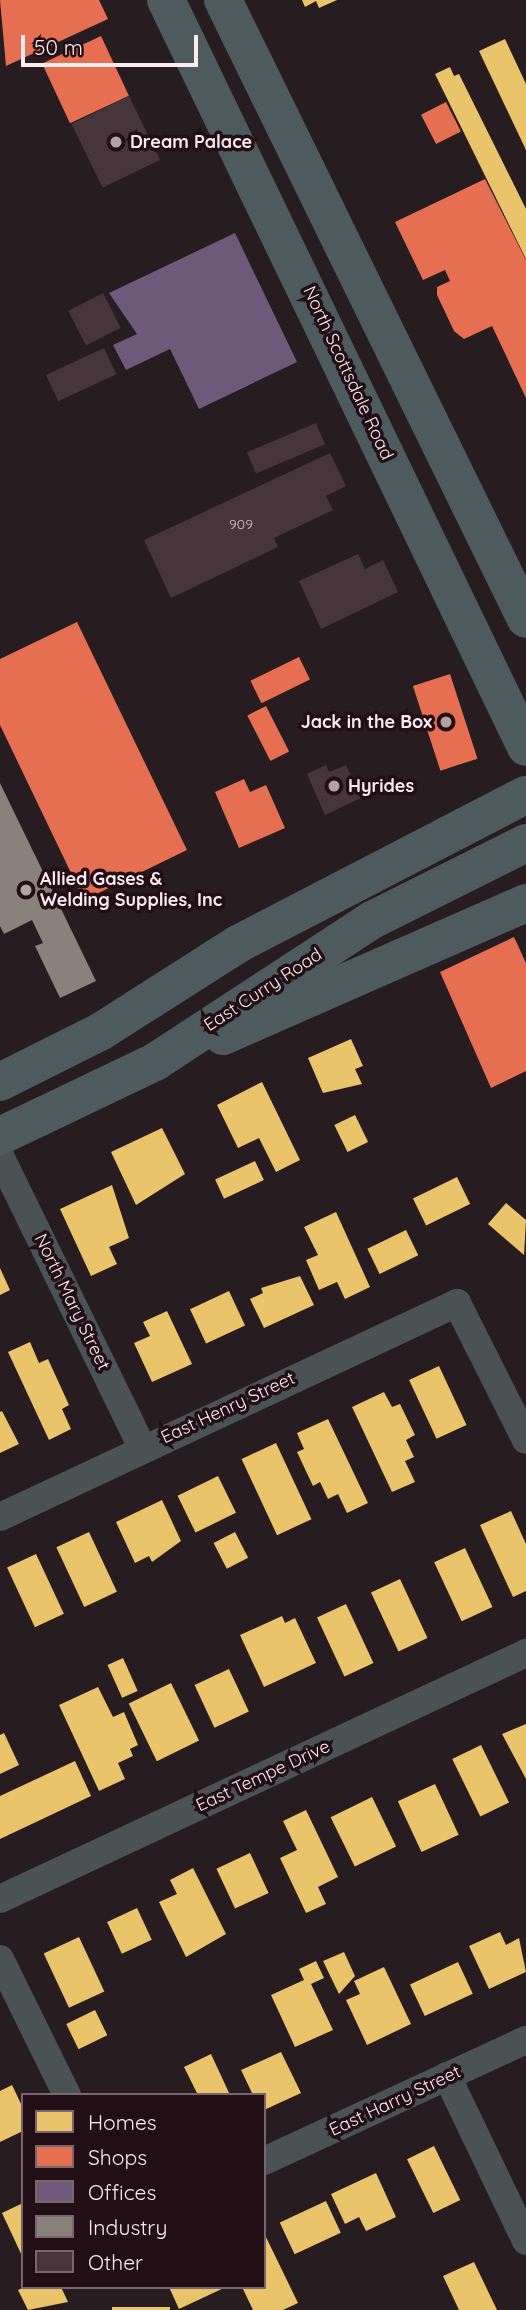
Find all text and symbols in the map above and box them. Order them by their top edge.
scale bar [24,21,201,65]
text: 50 m [34,34,83,60]
place label: Dream Palace [130,131,252,153]
marker: Dream Palace [108,134,124,150]
street label: North Scottsdale Road [298,283,398,463]
house number: 909 [229,516,253,532]
place label: Jack in the Box [301,711,432,733]
marker: Jack in the Box [438,714,454,730]
place label: Hyrides [348,775,414,797]
marker: Hyrides [326,778,342,794]
place label: Allied Gases & Welding Supplies, Inc [40,869,222,912]
marker: Allied Gases & Welding Supplies, Inc [18,882,34,898]
street label: East Curry Road [200,944,326,1036]
street label: North Mary Street [30,1230,114,1374]
street label: East Henry Street [158,1367,298,1449]
street label: East Tempe Drive [193,1736,333,1816]
street label: East Harry Street [326,2061,464,2141]
legend [21,2093,266,2289]
text: Homes [88,2109,157,2135]
text: Shops [88,2144,147,2170]
text: Offices [88,2179,156,2205]
text: Industry [88,2214,167,2240]
text: Other [88,2249,143,2275]

